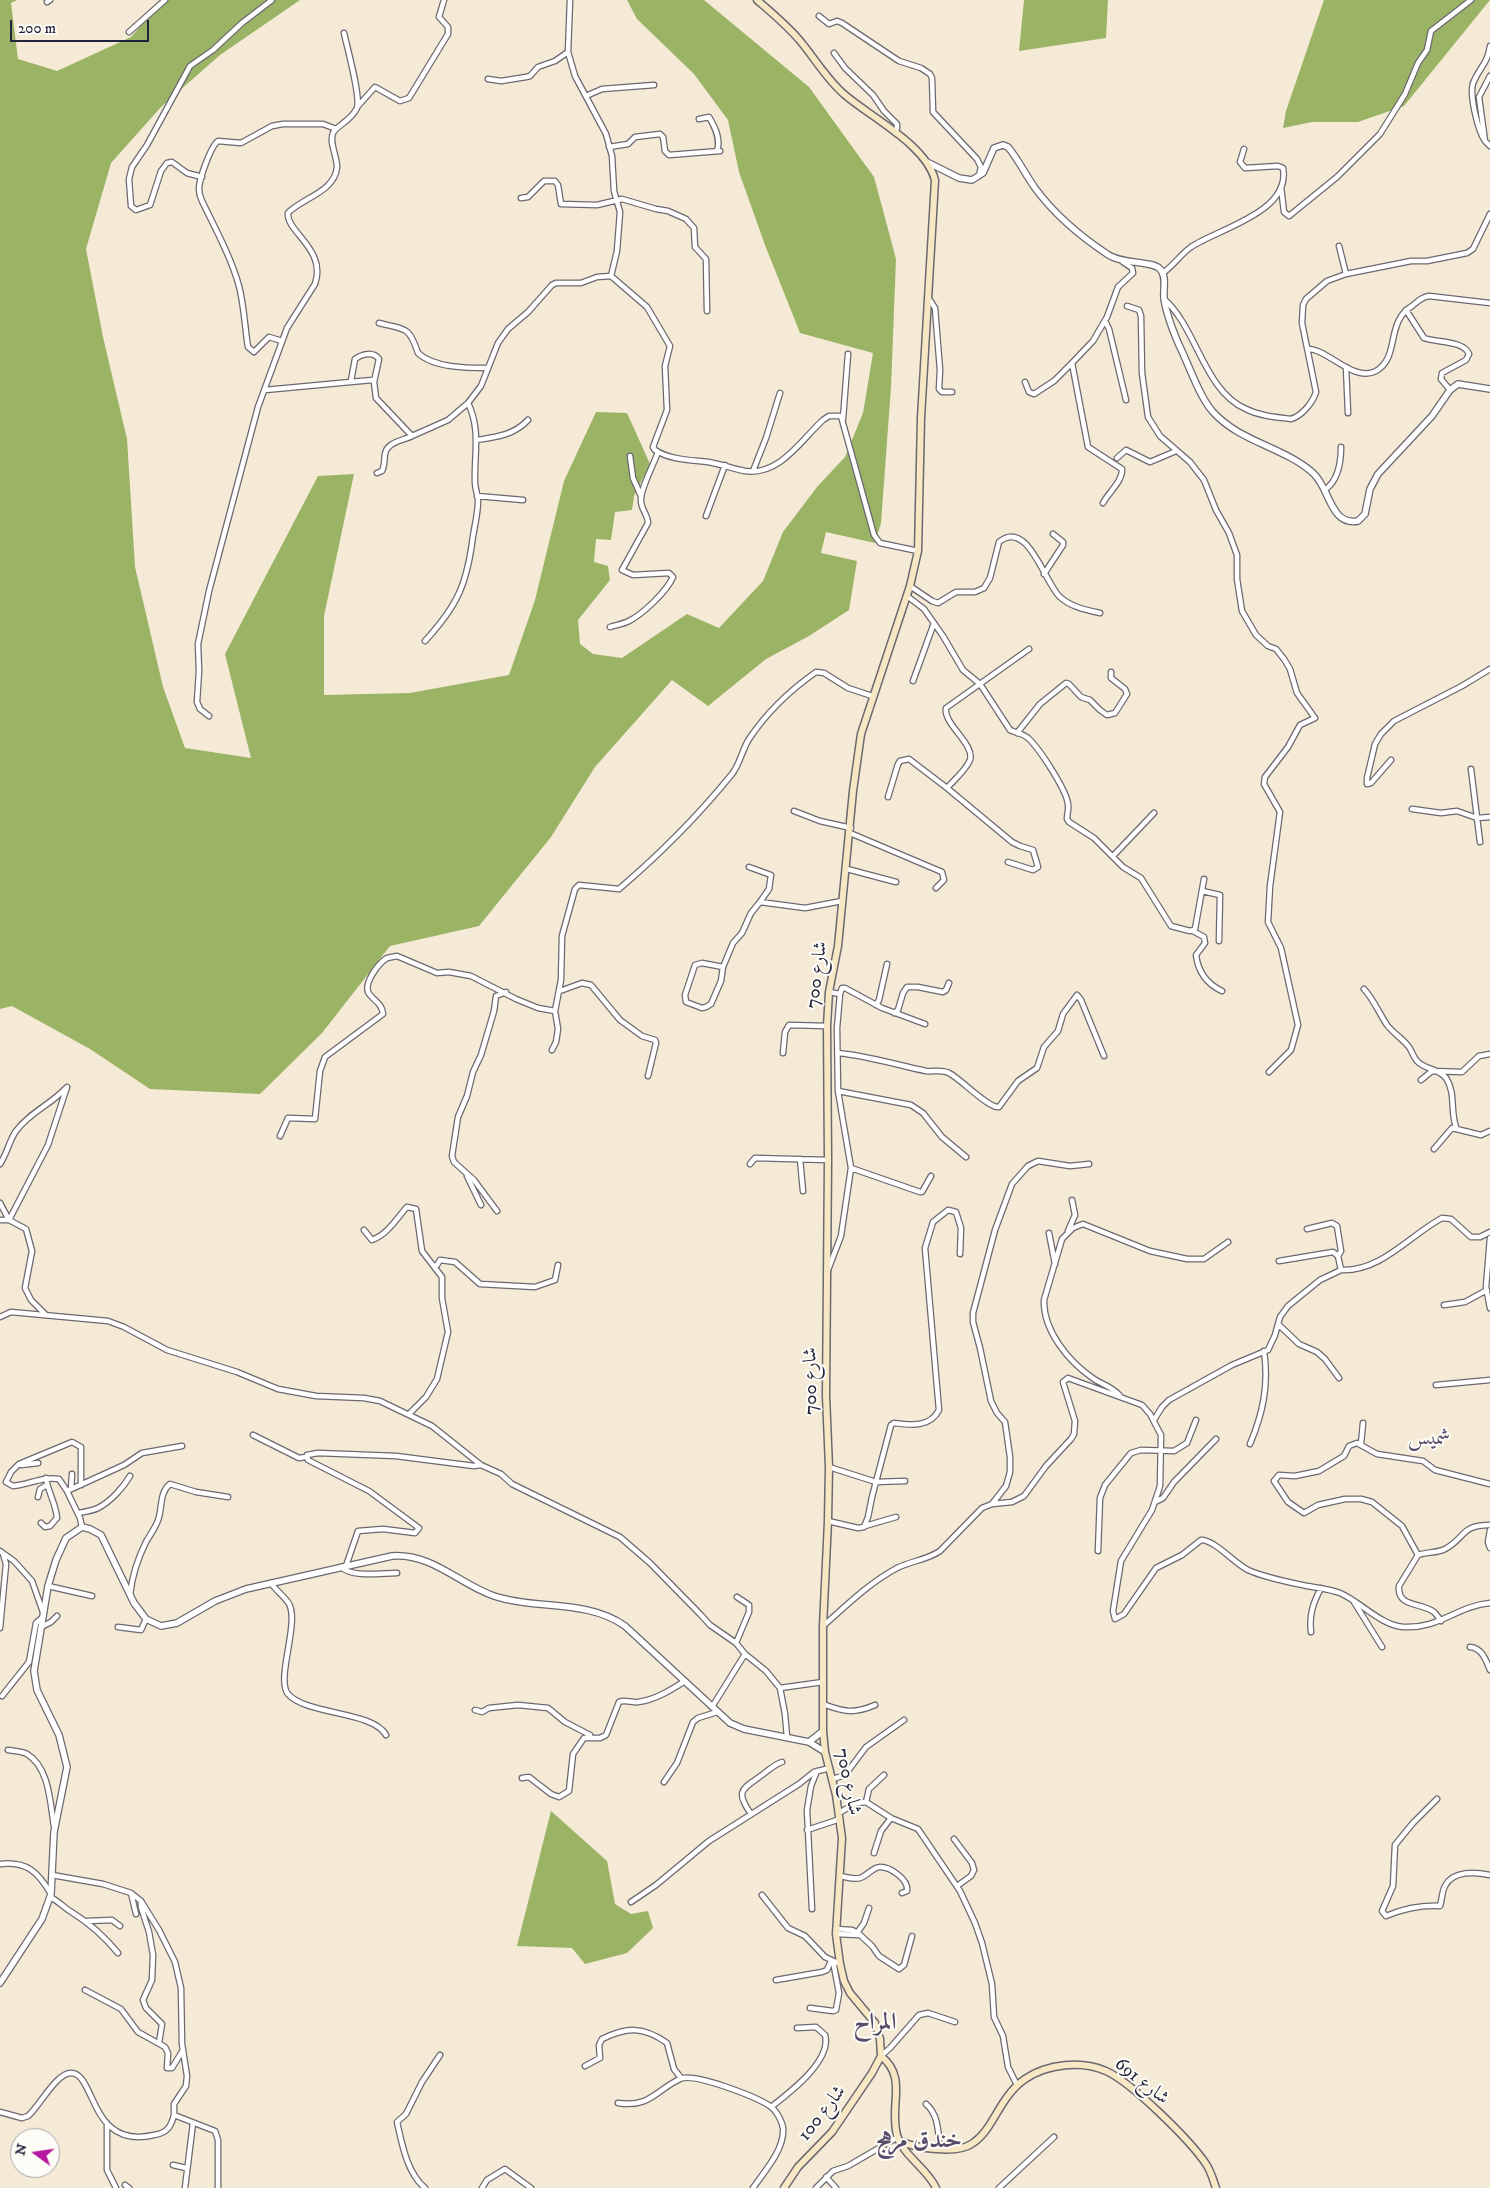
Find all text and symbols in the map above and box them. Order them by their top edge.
scale bar [12,10,151,42]
text: 200 m [18,19,56,38]
street label: شارع 700 [803,940,833,1010]
street label: شارع 700 [800,1347,824,1415]
district label: شميس [1408,1427,1450,1453]
street label: شارع 700 [829,1747,865,1817]
district label: المراح [853,2010,897,2038]
street label: شارع 691 [1109,2054,1173,2110]
street label: شارع 100 [794,2082,852,2146]
north arrow [10,2128,60,2178]
district label: خندق مرهج [876,2128,962,2156]
text: N [11,2142,32,2157]

